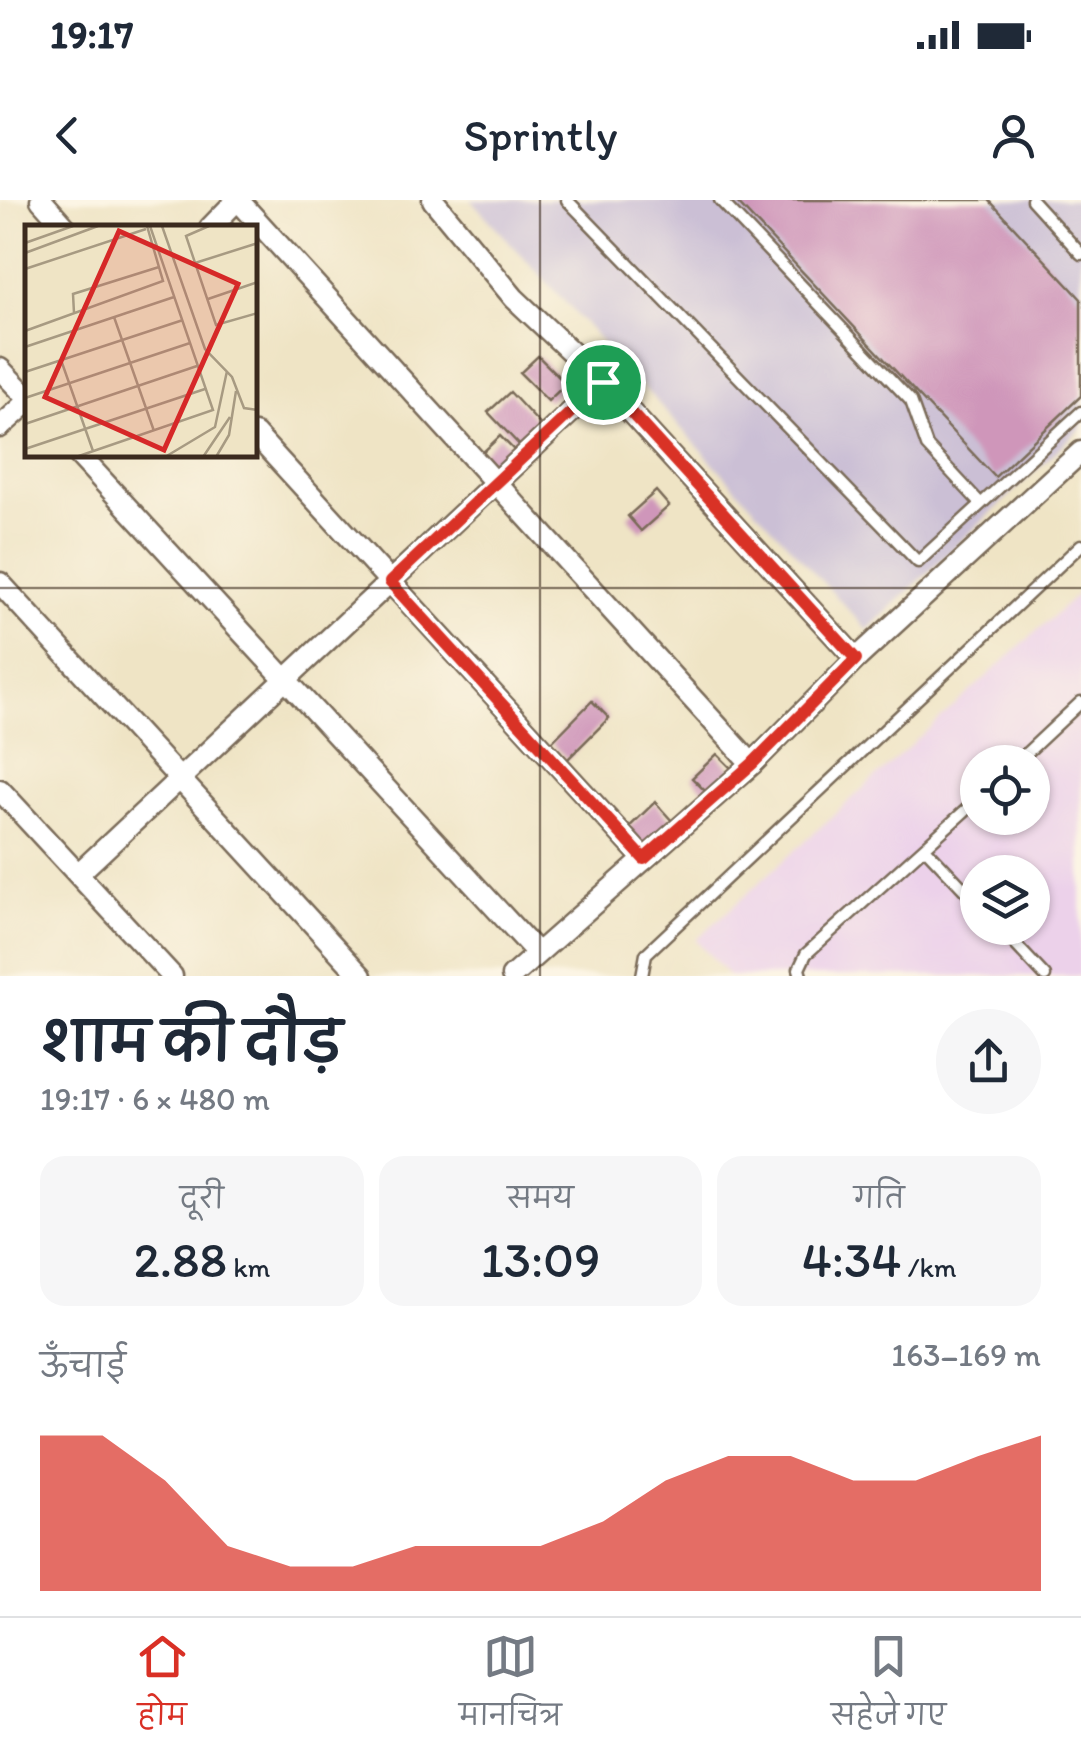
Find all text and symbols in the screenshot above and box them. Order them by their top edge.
text: 19:17 [50,12,133,58]
icon: back [40,108,95,163]
text: Sprintly [463,108,618,162]
icon: person [986,108,1041,163]
inset map [25,225,258,458]
pin [561,340,646,425]
icon: arrive [576,355,631,410]
map controls [960,745,1050,945]
button: locate [960,745,1050,835]
button: layers [960,855,1050,945]
text: शाम की दौड़ [40,1009,342,1075]
button: share [936,1009,1041,1114]
text: 19:17 · 6 × 480 m [40,1080,270,1118]
text: दूरी [180,1181,224,1215]
text: समय [507,1181,574,1215]
text: गति [854,1181,905,1215]
text: 2.88 [133,1229,227,1290]
text: 13:09 [481,1229,600,1290]
text: 4:34 [802,1229,901,1290]
text: km [227,1250,270,1284]
text: /km [901,1250,957,1284]
text: 163–169 m [891,1336,1041,1374]
text: ऊँचाई [40,1347,126,1385]
tab: होम [135,1629,190,1746]
tab: मानचित्र [459,1629,562,1746]
tab: सहेजे गए [831,1629,946,1746]

